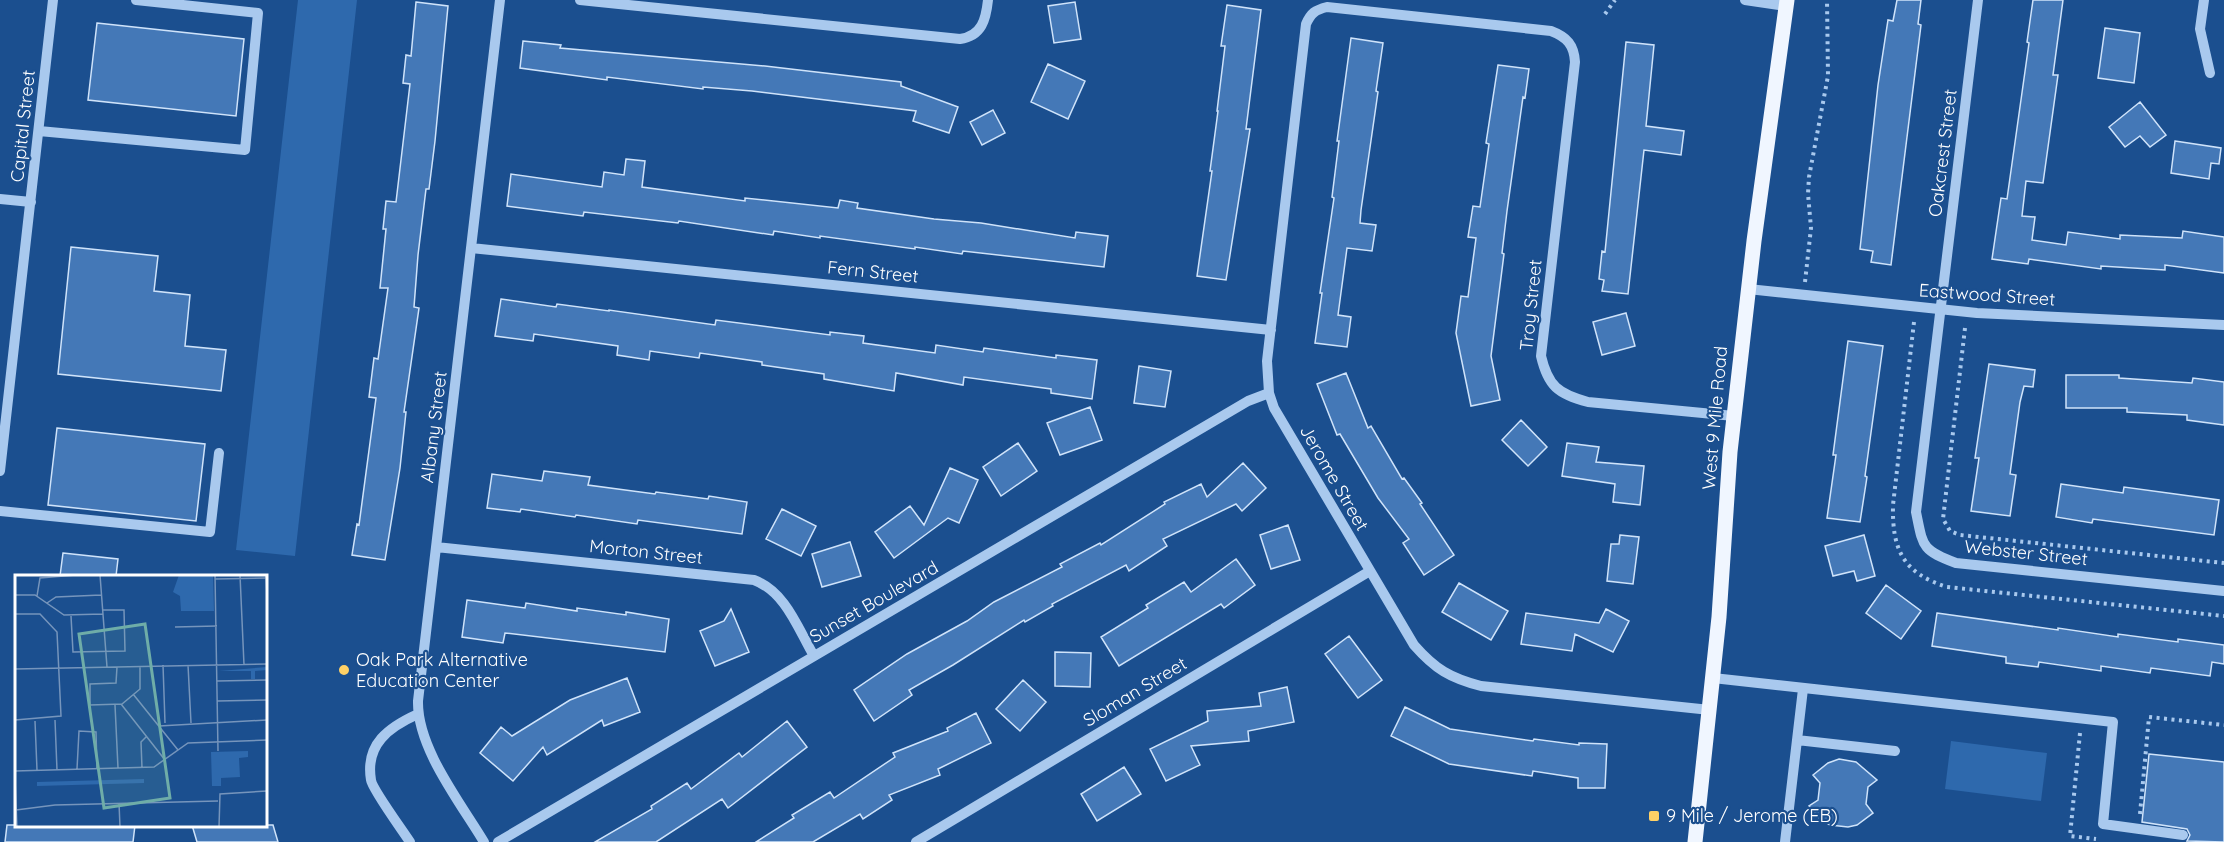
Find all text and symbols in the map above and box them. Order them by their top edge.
street label: Capital Street [5,69,40,183]
street label: Oakcrest Street [1923,88,1962,218]
street label: Fern Street [826,255,920,288]
street label: Troy Street [1514,258,1547,352]
street label: Eastwood Street [1918,278,2056,311]
street label: West 9 Mile Road [1697,345,1732,491]
street label: Albany Street [415,370,452,484]
street label: Jerome Street [1295,421,1374,535]
street label: Morton Street [588,534,704,569]
street label: Webster Street [1963,535,2089,570]
street label: Sunset Boulevard [805,555,942,648]
inset map [15,575,267,827]
place label: Oak Park Alternative Education Center [356,648,528,692]
street label: Sloman Street [1079,652,1191,732]
marker: Oak Park Alternative Education Center [337,663,351,677]
place label: 9 Mile / Jerome (EB) [1666,804,1838,827]
marker: 9 Mile / Jerome (EB) [1647,809,1661,823]

